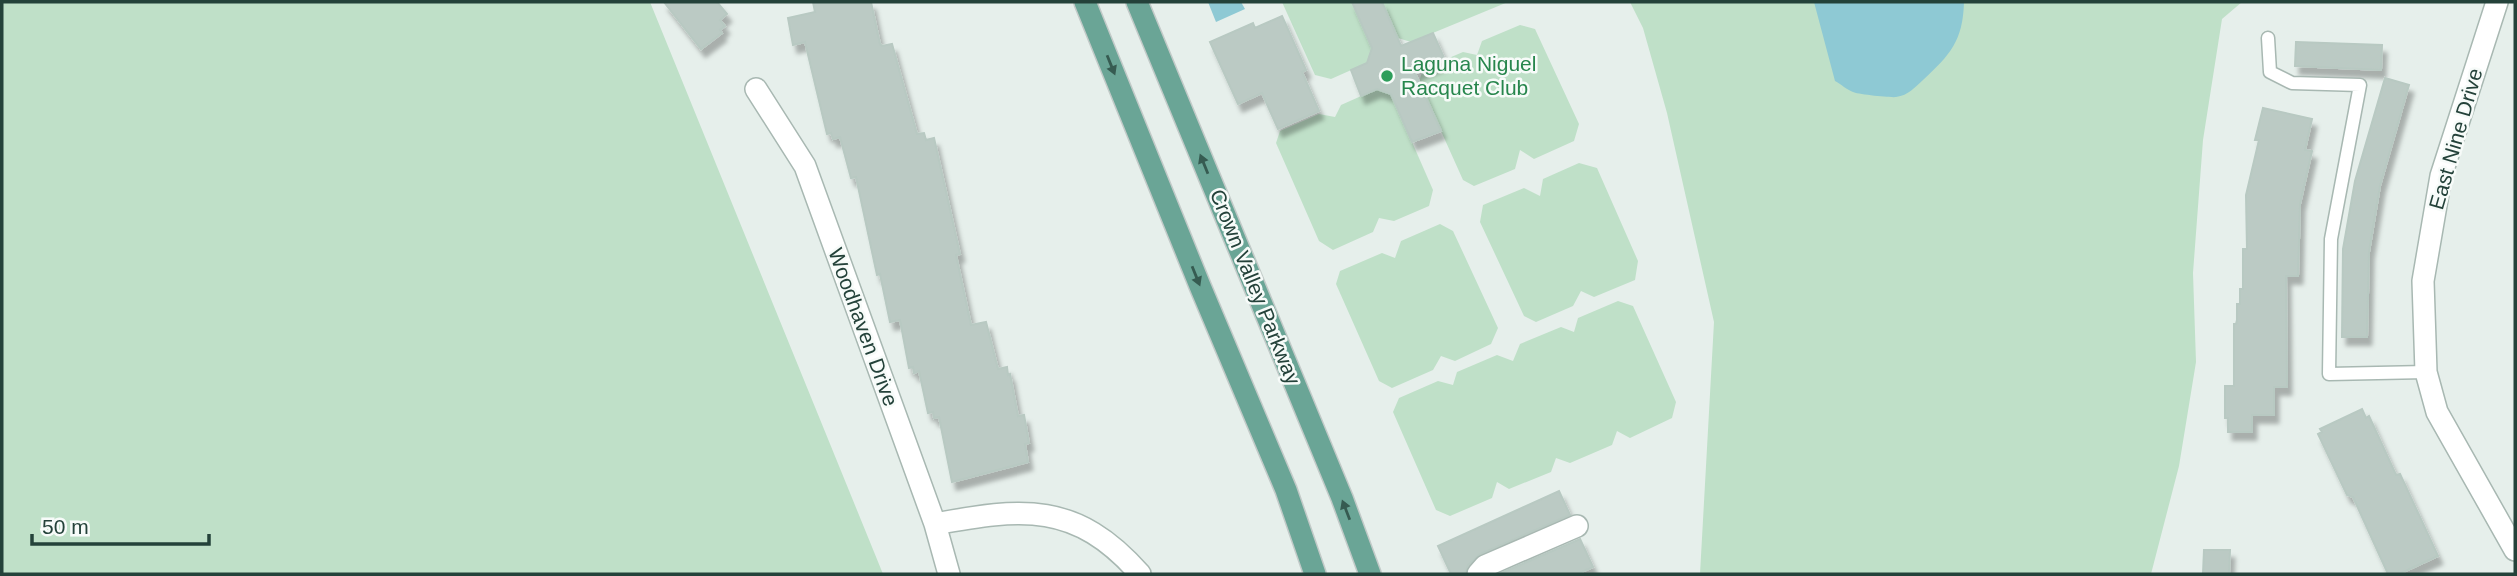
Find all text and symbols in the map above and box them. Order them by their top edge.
place label: Laguna Niguel Racquet Club [1401,52,1536,99]
one-way arrow [1105,55,1117,75]
street label: East Nine Drive [2424,66,2487,212]
marker: Laguna Niguel Racquet Club [1379,68,1395,84]
one-way arrow [1198,153,1209,174]
street label: Crown Valley Parkway [1206,186,1305,388]
street label: Woodhaven Drive [824,245,903,409]
one-way arrow [1190,266,1202,286]
one-way arrow [1341,500,1352,521]
scale bar [32,503,208,546]
text: 50 m [42,515,89,538]

